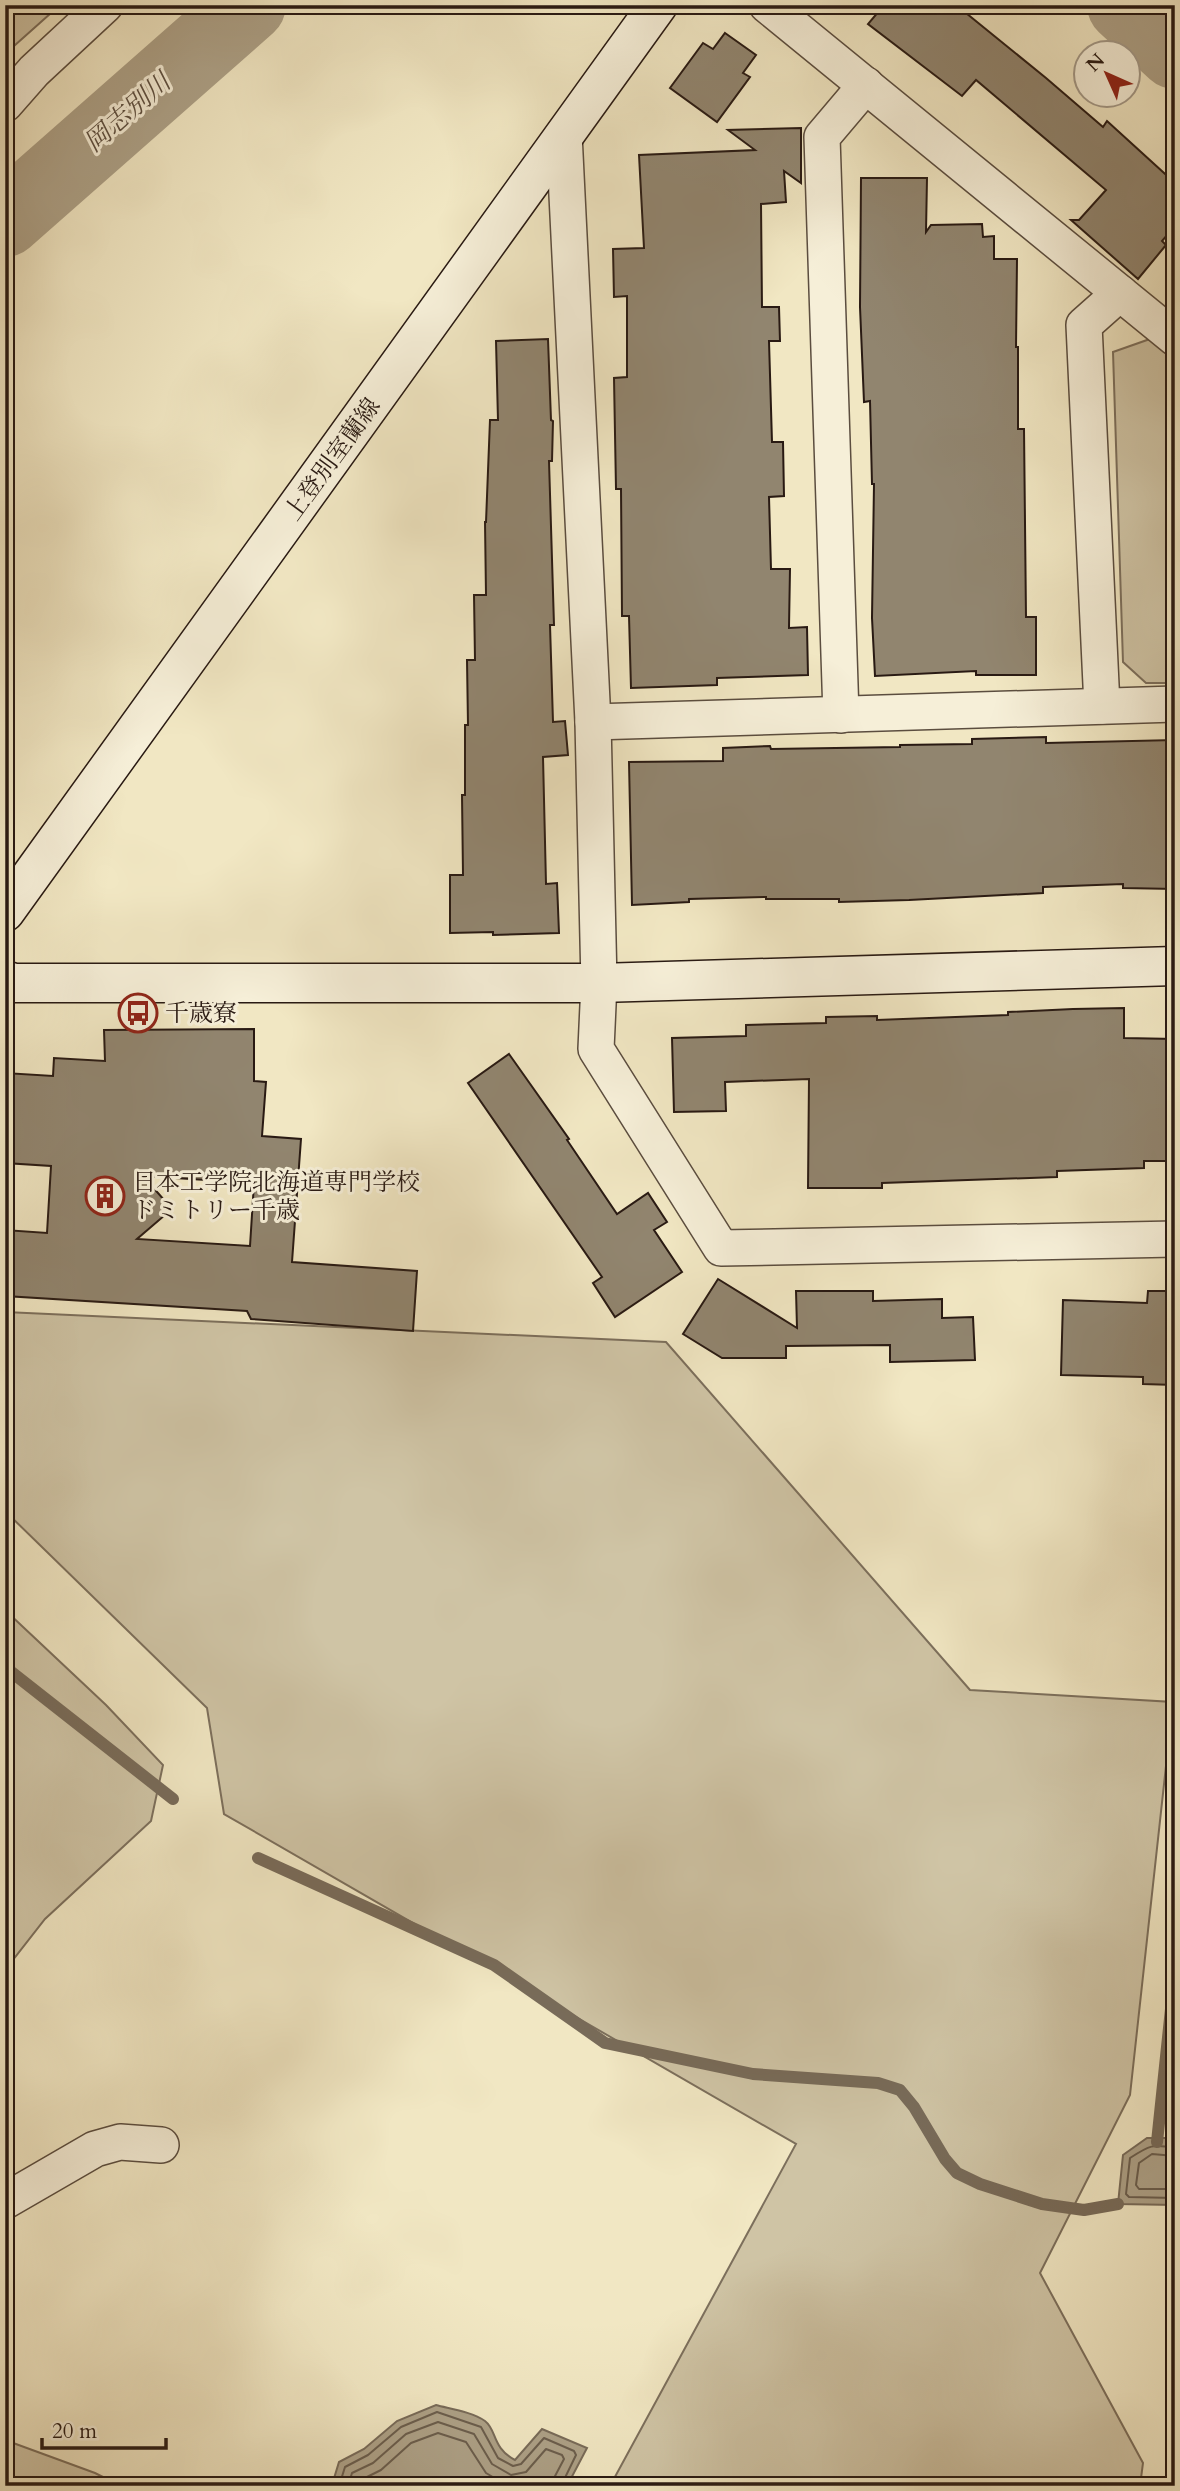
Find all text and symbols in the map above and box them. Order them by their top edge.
north arrow [1072,38,1142,108]
text: N [1081,47,1111,78]
water label: 岡志別川 [77,63,180,160]
street label: 上登別室蘭線 [277,391,388,527]
bus stop icon: 千歳寮 [117,992,159,1034]
place label: 千歳寮 [165,997,237,1030]
place label: 日本工学院北海道専門学校 ドミトリー千歳 [132,1166,420,1227]
building icon: 日本工学院北海道専門学校 ドミトリー千歳 [84,1175,126,1217]
scale bar [42,2407,166,2451]
text: 20 m [52,2417,97,2446]

